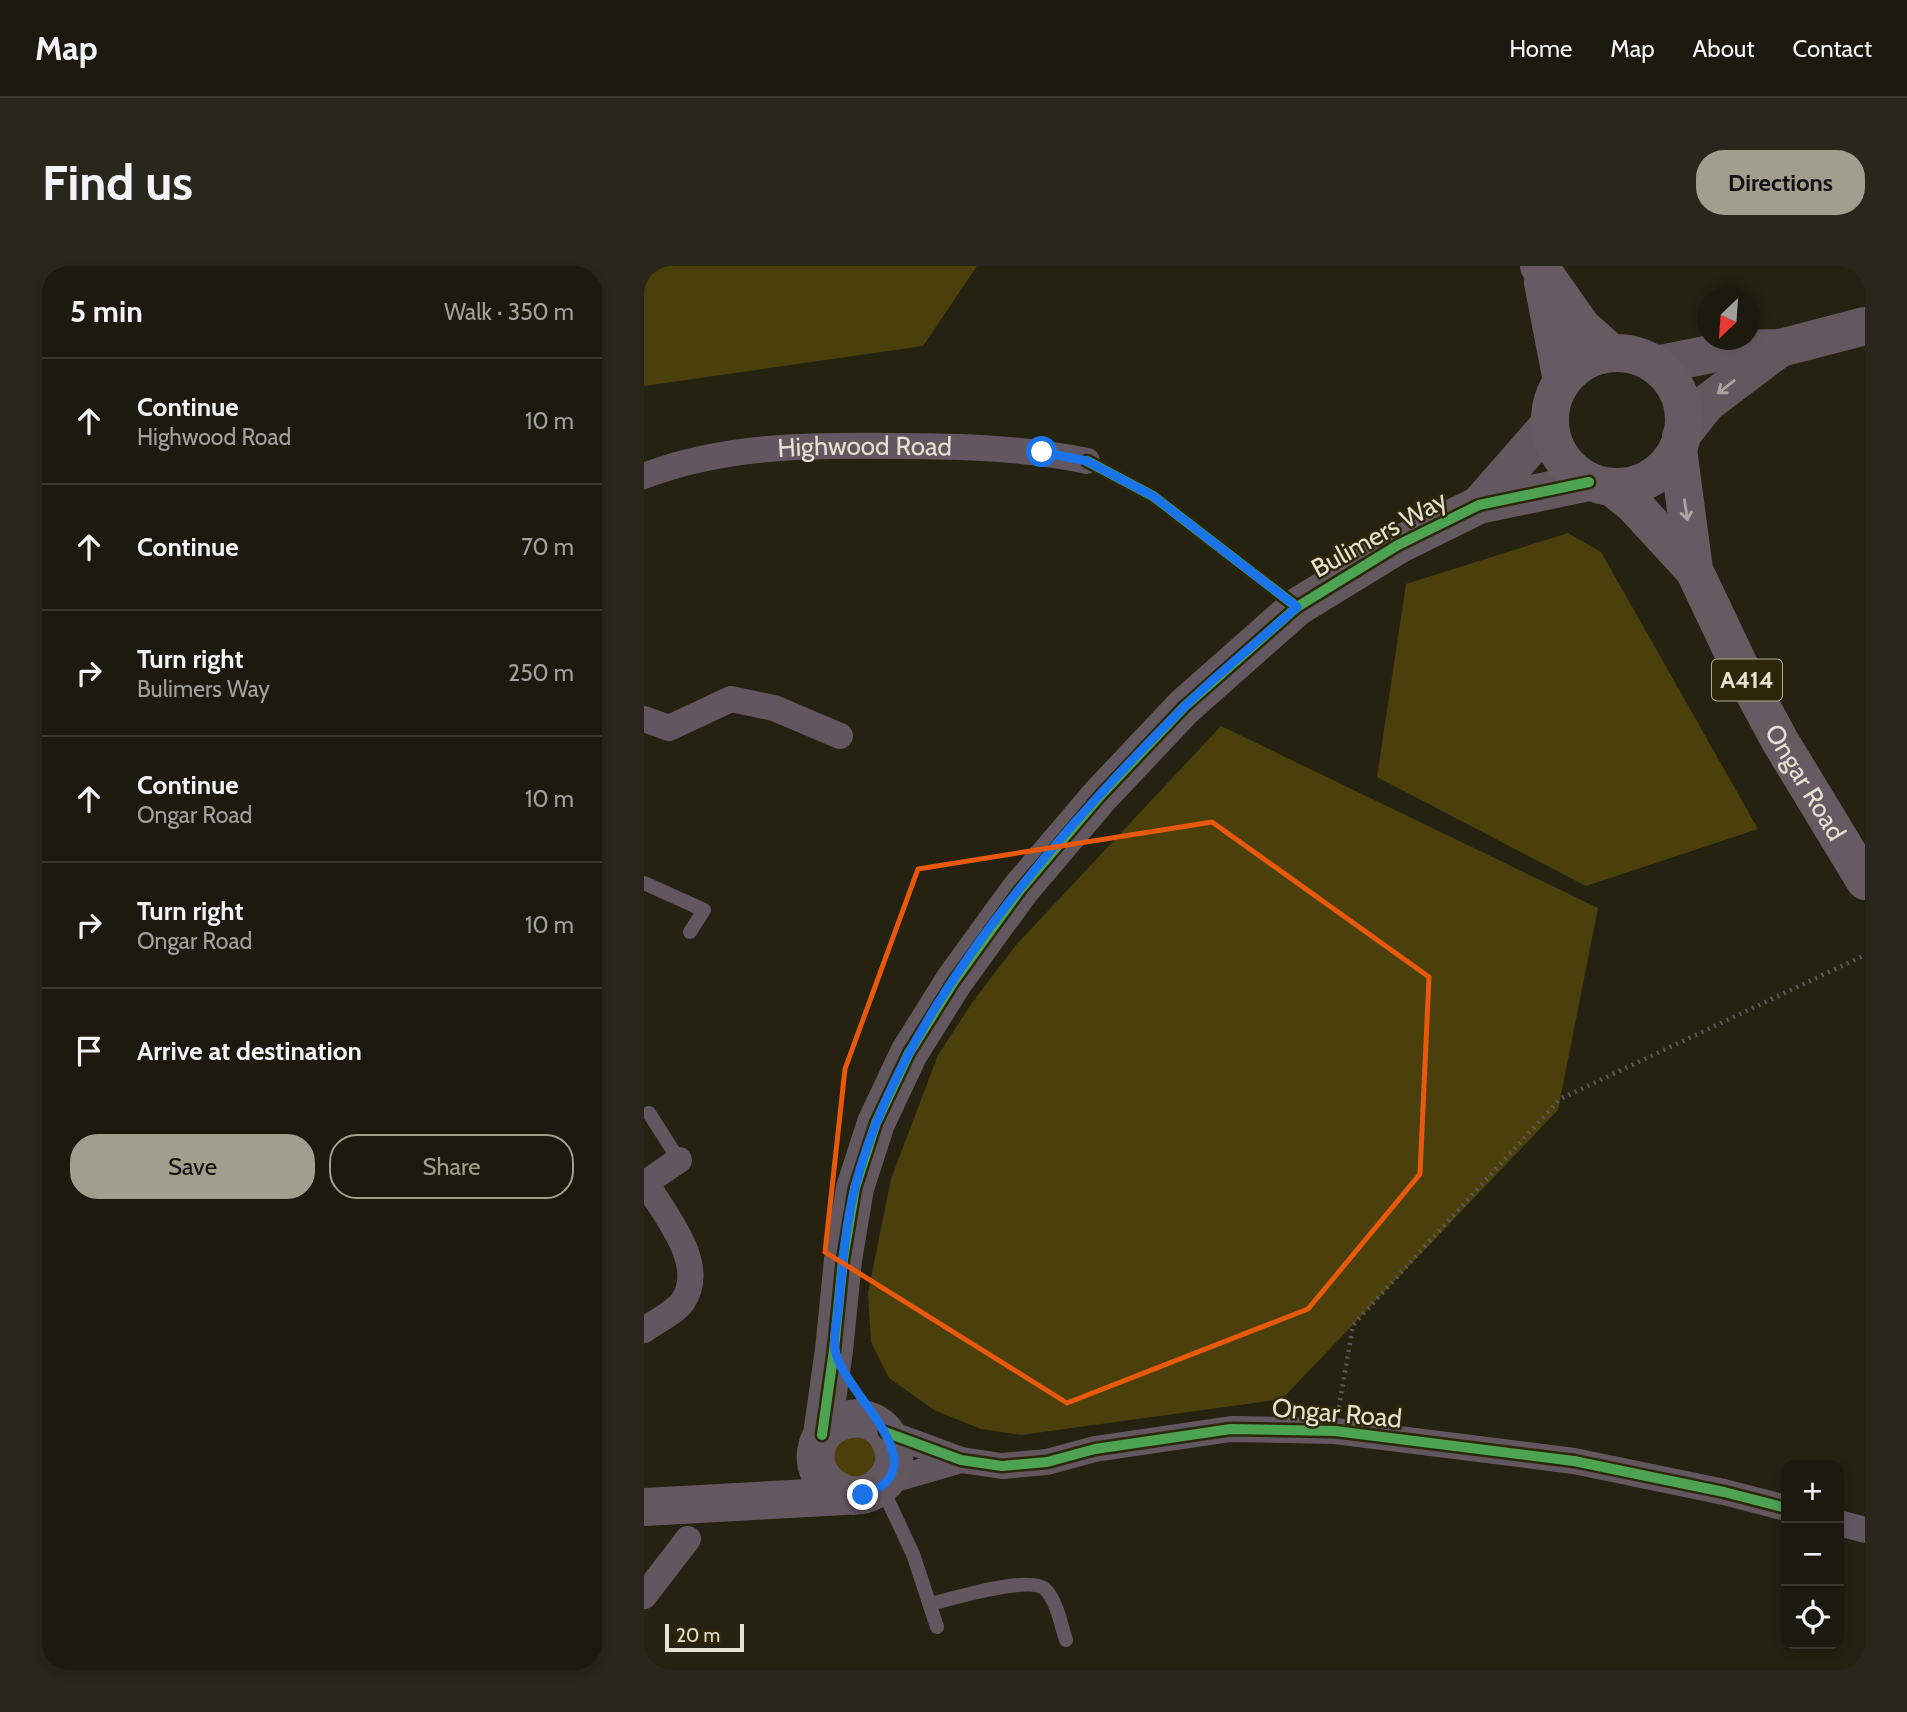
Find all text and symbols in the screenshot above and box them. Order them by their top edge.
text: Map [35,28,98,68]
text: Home [1509,34,1572,63]
text: Map [1610,34,1655,63]
text: About [1693,34,1755,63]
text: Contact [1793,34,1872,63]
button: Directions [1696,150,1865,215]
text: Find us [42,153,193,212]
north arrow [1697,287,1760,350]
text: 5 min [70,293,143,330]
text: Walk · 350 m [444,298,574,326]
one-way arrow [1718,379,1736,395]
text: Continue [137,391,239,423]
icon: ahead [70,402,108,440]
text: 10 m [525,407,574,435]
text: Highwood Road [137,423,291,451]
street label: Highwood Road [776,430,952,464]
route start [1026,436,1057,467]
street label: Bulimers Way [1306,484,1452,584]
one-way arrow [1680,498,1693,520]
icon: ahead [70,528,108,566]
text: Continue [137,531,239,563]
text: 70 m [521,533,574,561]
text: Turn right [137,643,243,675]
icon: right [70,654,108,692]
text: 250 m [508,659,574,687]
road number: A414 [1712,660,1782,701]
text: Bulimers Way [137,675,270,703]
street label: Ongar Road [1758,719,1853,846]
text: Continue [137,769,239,801]
icon: ahead [70,780,108,818]
text: 10 m [525,785,574,813]
text: Ongar Road [137,801,252,829]
text: Turn right [137,895,243,927]
icon: right [70,906,108,944]
text: 10 m [525,911,574,939]
text: Ongar Road [137,927,252,955]
icon: arrive [70,1032,108,1070]
text: Arrive at destination [137,1035,362,1067]
button: Save [70,1134,315,1199]
button: Share [329,1134,574,1199]
street label: Ongar Road [1271,1391,1403,1435]
map controls [1781,1460,1844,1649]
button: + [1781,1460,1844,1523]
route end [847,1479,878,1510]
button: − [1781,1523,1844,1586]
button: locate [1781,1586,1844,1649]
scale bar [665,1621,744,1653]
text: 20 m [676,1624,720,1647]

